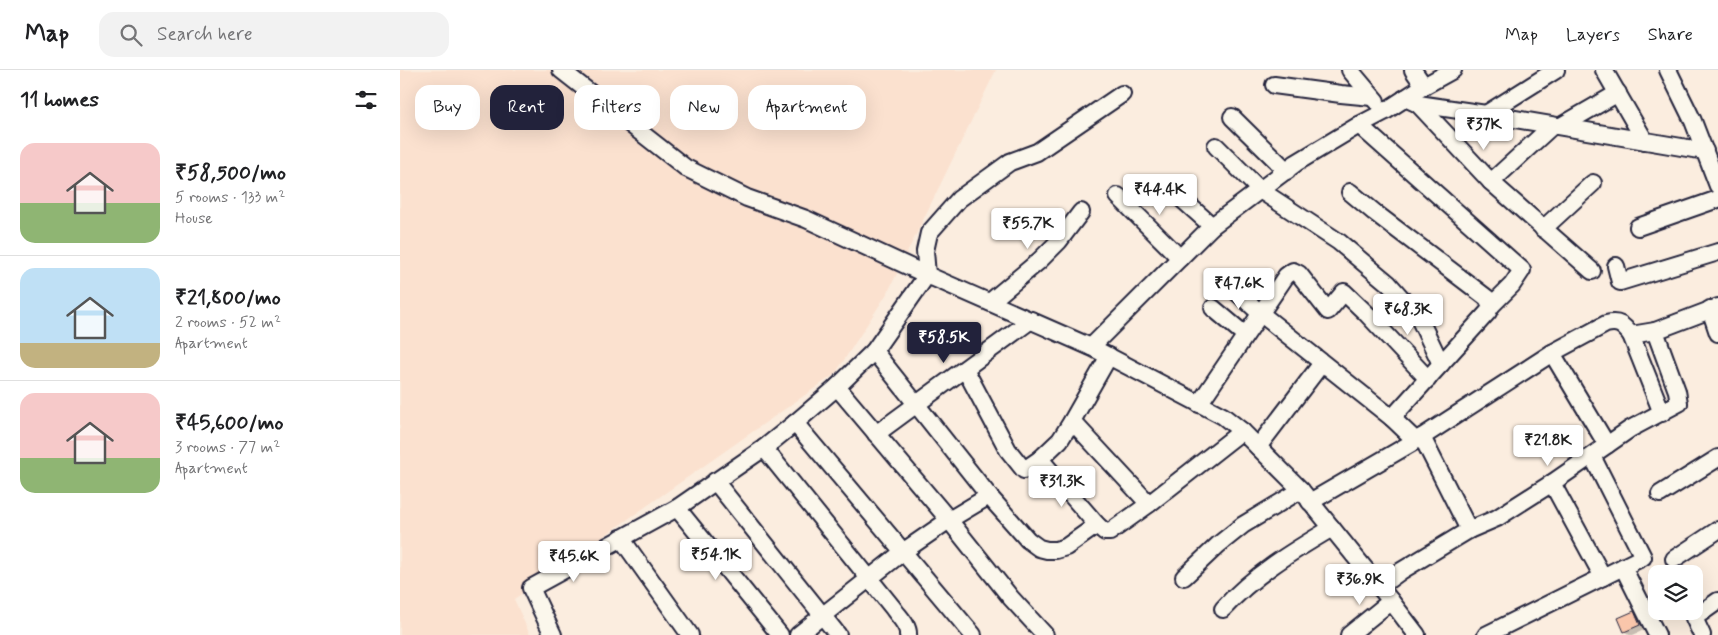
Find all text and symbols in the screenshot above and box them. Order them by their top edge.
search box [99,12,449,57]
text: Map [25,19,69,50]
icon: search [117,21,145,49]
text: Search here [157,22,253,47]
text: Map [1505,23,1538,47]
text: Layers [1566,23,1620,47]
text: Share [1648,23,1693,47]
chip: Buy [415,85,480,130]
chip: Rent [490,85,564,130]
chip: Filters [574,85,660,130]
chip: New [670,85,738,130]
chip: Apartment [748,85,866,130]
text: 11 homes [20,86,99,114]
icon: filters [352,86,380,114]
pin: ₹37K [1454,108,1514,151]
text: ₹37K [1466,114,1502,135]
text: ₹58,500/mo [175,159,286,187]
icon: home [60,163,120,223]
pin: ₹44.4K [1119,174,1201,216]
text: ₹44.4K [1134,179,1186,200]
text: 5 rooms · 133 m² [175,187,285,208]
text: House [175,208,213,229]
pin: ₹55.7K [987,208,1069,250]
text: ₹55.7K [1002,213,1054,234]
pin: ₹47.6K [1198,268,1280,310]
text: ₹47.6K [1214,273,1264,294]
text: ₹21,800/mo [175,284,281,312]
icon: home [60,288,120,348]
pin: ₹68.3K [1367,294,1449,336]
text: ₹68.3K [1384,299,1432,320]
text: 2 rooms · 52 m² [175,312,281,333]
pin: ₹58.5K [903,322,985,364]
text: ₹58.5K [918,327,970,348]
text: Apartment [175,333,248,354]
text: ₹45,600/mo [175,409,283,437]
icon: home [60,413,120,473]
pin: ₹21.8K [1507,424,1589,467]
text: ₹21.8K [1524,430,1572,451]
text: 3 rooms · 77 m² [175,437,280,458]
text: Apartment [175,458,248,479]
pin: ₹31.3K [1021,466,1103,508]
text: ₹31.3K [1039,471,1085,492]
pin: ₹54.1K [675,538,757,581]
pin: ₹45.6K [533,540,615,583]
text: ₹54.1K [691,544,741,565]
text: ₹45.6K [549,546,599,567]
pin: ₹36.9K [1319,564,1401,606]
map controls [1648,565,1703,620]
button: layers [1648,565,1703,620]
text: ₹36.9K [1336,569,1384,590]

